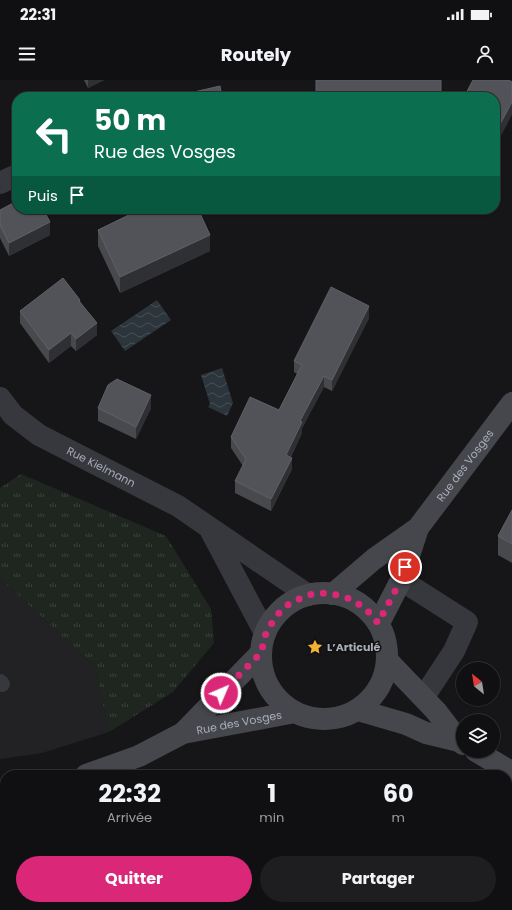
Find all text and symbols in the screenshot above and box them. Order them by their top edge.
text: 22:31 [20,4,56,25]
text: Routely [221,42,291,67]
icon: menu [16,43,38,65]
icon: person [474,43,496,65]
text: 50 m [94,101,166,140]
icon: left [28,108,80,160]
text: Rue des Vosges [94,139,236,164]
icon: arrive [66,184,88,206]
text: Puis [28,185,58,206]
street label: Rue des Vosges [433,426,498,505]
street label: Rue Kielmann [64,443,138,491]
pin [388,550,422,584]
icon: arrive [394,556,416,578]
place icon: L’Articulé [306,638,324,656]
place label: L’Articulé [327,639,381,655]
north arrow [456,662,500,706]
map controls [456,662,500,758]
position arrow [200,672,242,714]
street label: Rue des Vosges [195,707,283,738]
button: layers [456,714,500,758]
text: 22:32 [98,777,161,810]
text: 1 [267,777,276,810]
text: 60 [383,777,414,810]
text: Arrivée [107,808,152,827]
text: min [259,808,284,827]
text: m [391,808,405,827]
button: Quitter [16,856,252,902]
button: Partager [260,856,496,902]

